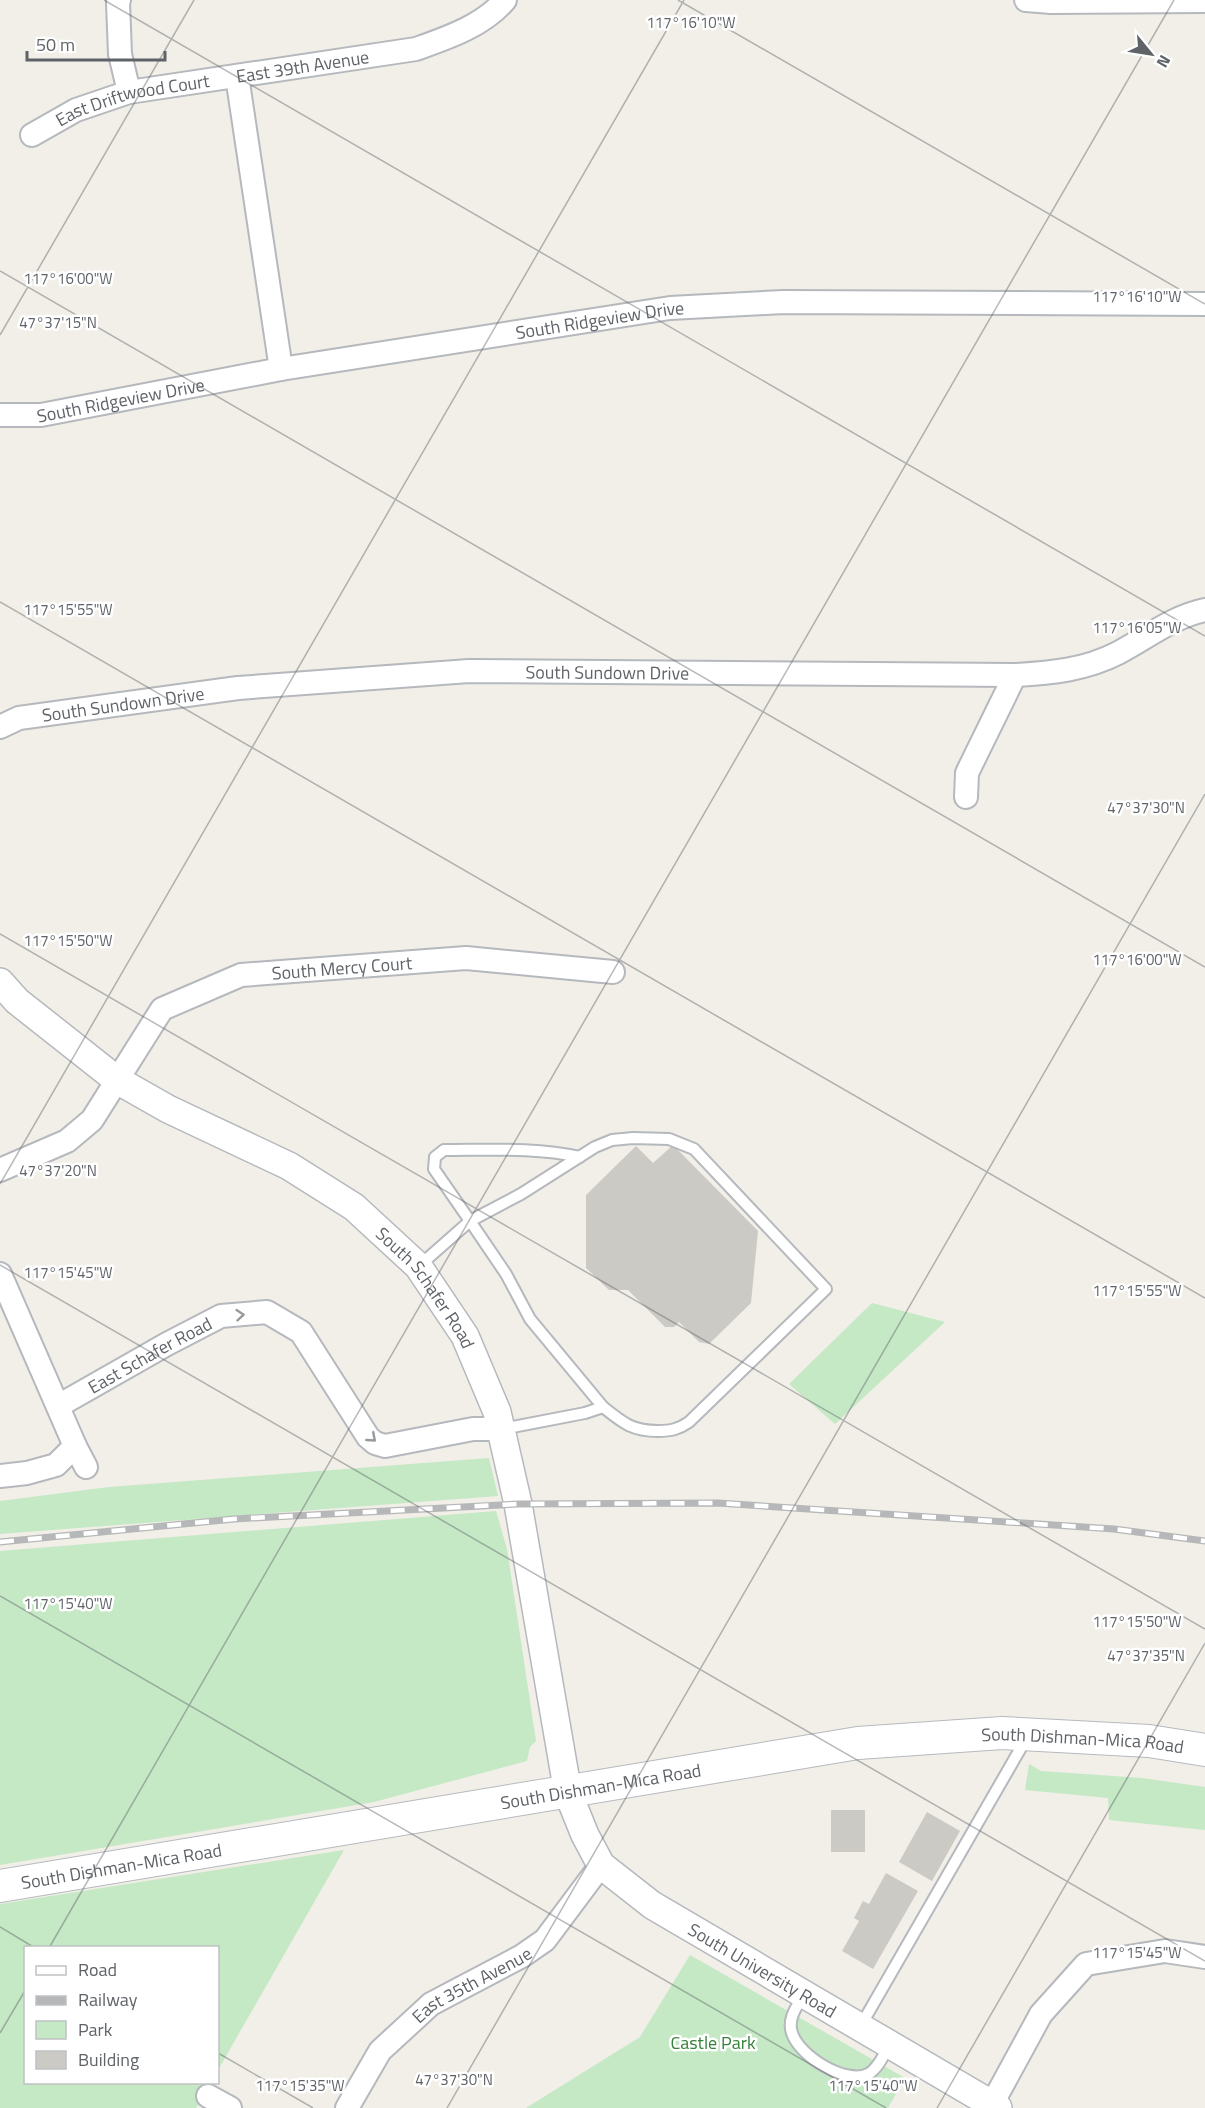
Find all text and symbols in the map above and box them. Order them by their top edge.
text: 117°16'10"W [646,11,736,34]
scale bar [27,24,165,62]
north arrow [1121,24,1181,84]
text: 50 m [36,31,75,58]
street label: East 39th Avenue [234,43,371,89]
text: N [1151,51,1177,72]
street label: East Driftwood Court [50,67,212,133]
text: 117°16'00"W [23,267,113,290]
text: 117°16'10"W [1092,285,1182,308]
street label: South Ridgeview Drive [514,294,685,346]
text: 47°37'15"N [19,311,97,334]
street label: South Ridgeview Drive [34,370,207,429]
text: 117°15'55"W [23,598,113,621]
text: 117°16'05"W [1092,616,1182,639]
street label: South Sundown Drive [525,658,689,686]
street label: South Sundown Drive [40,679,206,728]
text: 47°37'30"N [1107,796,1185,819]
text: 117°15'50"W [23,929,113,952]
text: 117°16'00"W [1092,948,1182,971]
street label: South Mercy Court [271,949,414,986]
text: 47°37'20"N [19,1159,97,1182]
street label: South Schafer Road [370,1220,482,1352]
text: 117°15'45"W [23,1261,113,1284]
text: 117°15'55"W [1092,1279,1182,1302]
one-way arrow [236,1309,245,1322]
street label: East Schafer Road [83,1310,216,1400]
one-way arrow [366,1431,377,1442]
text: 117°15'40"W [23,1592,113,1615]
text: 117°15'50"W [1092,1610,1182,1633]
text: 47°37'35"N [1107,1644,1185,1667]
street label: South Dishman-Mica Road [980,1719,1186,1760]
street label: South Dishman-Mica Road [498,1756,703,1816]
street label: South Dishman-Mica Road [19,1836,224,1896]
street label: South University Road [683,1916,842,2024]
street label: East 35th Avenue [405,1940,537,2029]
text: 117°15'45"W [1092,1941,1182,1964]
legend [24,1946,219,2084]
text: Road [78,1956,117,1983]
text: Railway [78,1986,138,2013]
text: Park [78,2016,113,2043]
park label: Castle Park [670,2029,756,2056]
text: Building [78,2046,139,2073]
text: 47°37'30"N [415,2068,493,2091]
text: 117°15'35"W [255,2074,345,2097]
text: 117°15'40"W [828,2074,918,2097]

